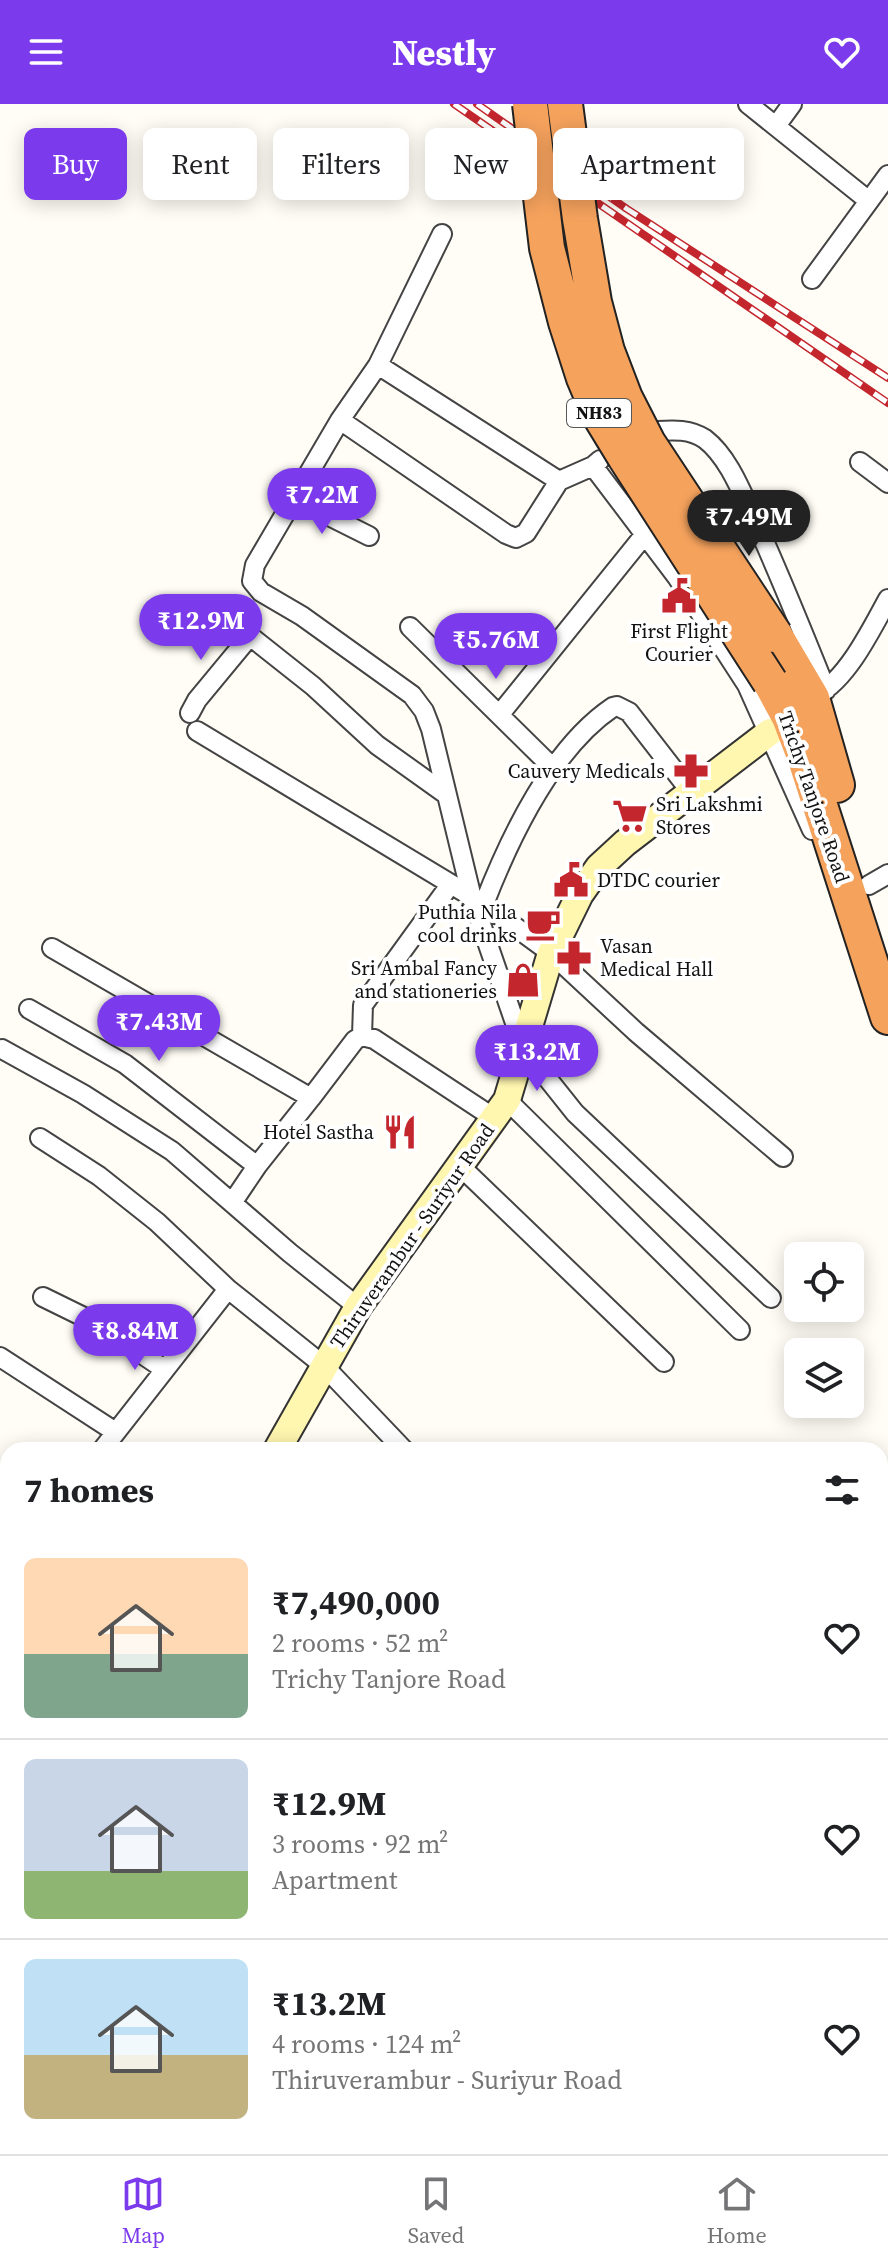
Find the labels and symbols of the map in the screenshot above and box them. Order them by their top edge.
road number: NH83 [567,399,631,427]
pin: ₹7.2M [266,468,378,536]
pin: ₹7.49M [684,490,814,558]
public building icon: First Flight Courier [660,577,698,615]
pin: ₹12.9M [136,594,266,662]
pin: ₹5.76M [431,613,561,681]
place label: First Flight Courier [630,617,728,668]
street label: Trichy Tanjore Road [771,707,857,887]
pharmacy icon: Cauvery Medicals [672,752,710,790]
place label: Cauvery Medicals [508,757,665,785]
place label: Sri Lakshmi Stores [656,790,763,841]
supermarket icon: Sri Lakshmi Stores [611,797,649,835]
public building icon: DTDC courier [552,861,590,899]
place label: DTDC courier [597,866,720,894]
place label: Puthia Nila cool drinks [418,898,518,949]
cafe icon: Puthia Nila cool drinks [524,905,562,943]
place label: Vasan Medical Hall [600,932,713,983]
pharmacy icon: Vasan Medical Hall [555,939,593,977]
place label: Sri Ambal Fancy and stationeries [351,954,498,1005]
shop icon: Sri Ambal Fancy and stationeries [504,961,542,999]
pin: ₹7.43M [94,995,224,1063]
pin: ₹13.2M [472,1025,602,1093]
restaurant icon: Hotel Sastha [381,1113,419,1151]
street label: Thiruverambur - Suriyur Road [323,1117,501,1354]
place label: Hotel Sastha [263,1118,375,1146]
pin: ₹8.84M [70,1304,200,1372]

